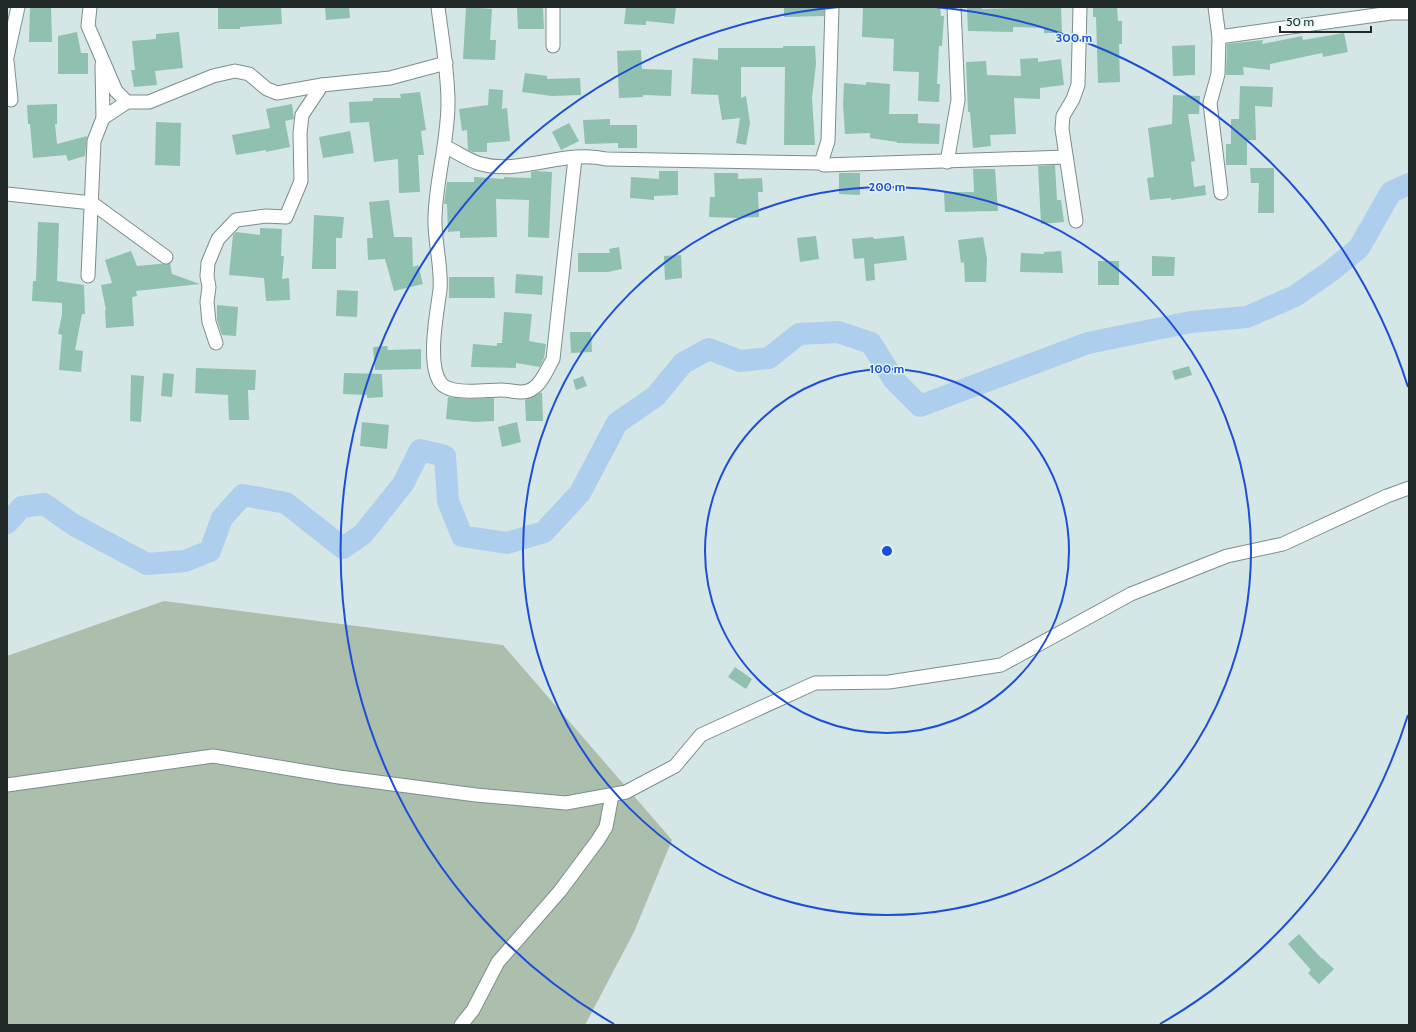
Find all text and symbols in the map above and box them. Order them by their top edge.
scale bar [1280,8,1371,34]
text: 50 m [1286,14,1314,29]
text: 300 m [1056,30,1092,45]
text: 200 m [869,179,905,194]
text: 100 m [870,361,904,376]
centre of rings [880,544,894,558]

